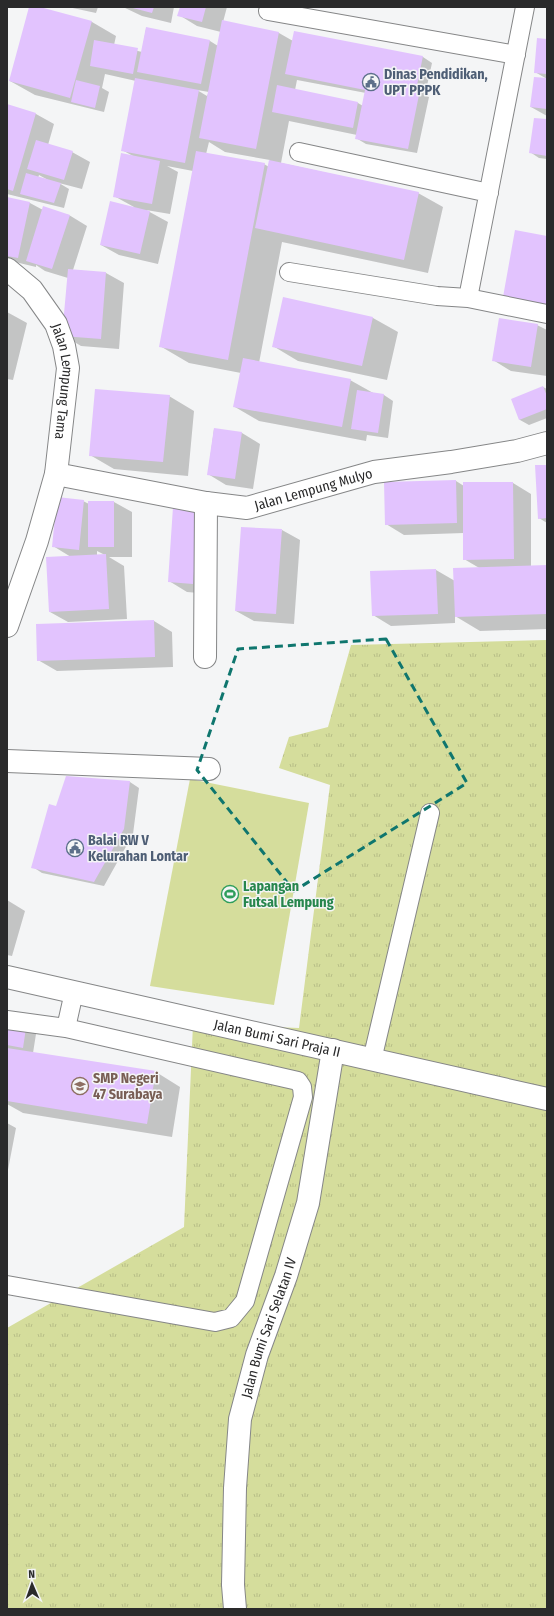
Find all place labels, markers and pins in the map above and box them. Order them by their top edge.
place label: Dinas Pendidikan, UPT PPPK [384,66,488,99]
public building icon: Dinas Pendidikan, UPT PPPK [361,72,381,92]
place label: Balai RW V Kelurahan Lontar [88,832,189,865]
public building icon: Balai RW V Kelurahan Lontar [65,838,85,858]
place label: Lapangan Futsal Lempung [243,878,334,911]
sports icon: Lapangan Futsal Lempung [220,884,240,904]
place label: SMP Negeri 47 Surabaya [93,1070,163,1103]
school or university icon: SMP Negeri 47 Surabaya [70,1076,90,1096]

